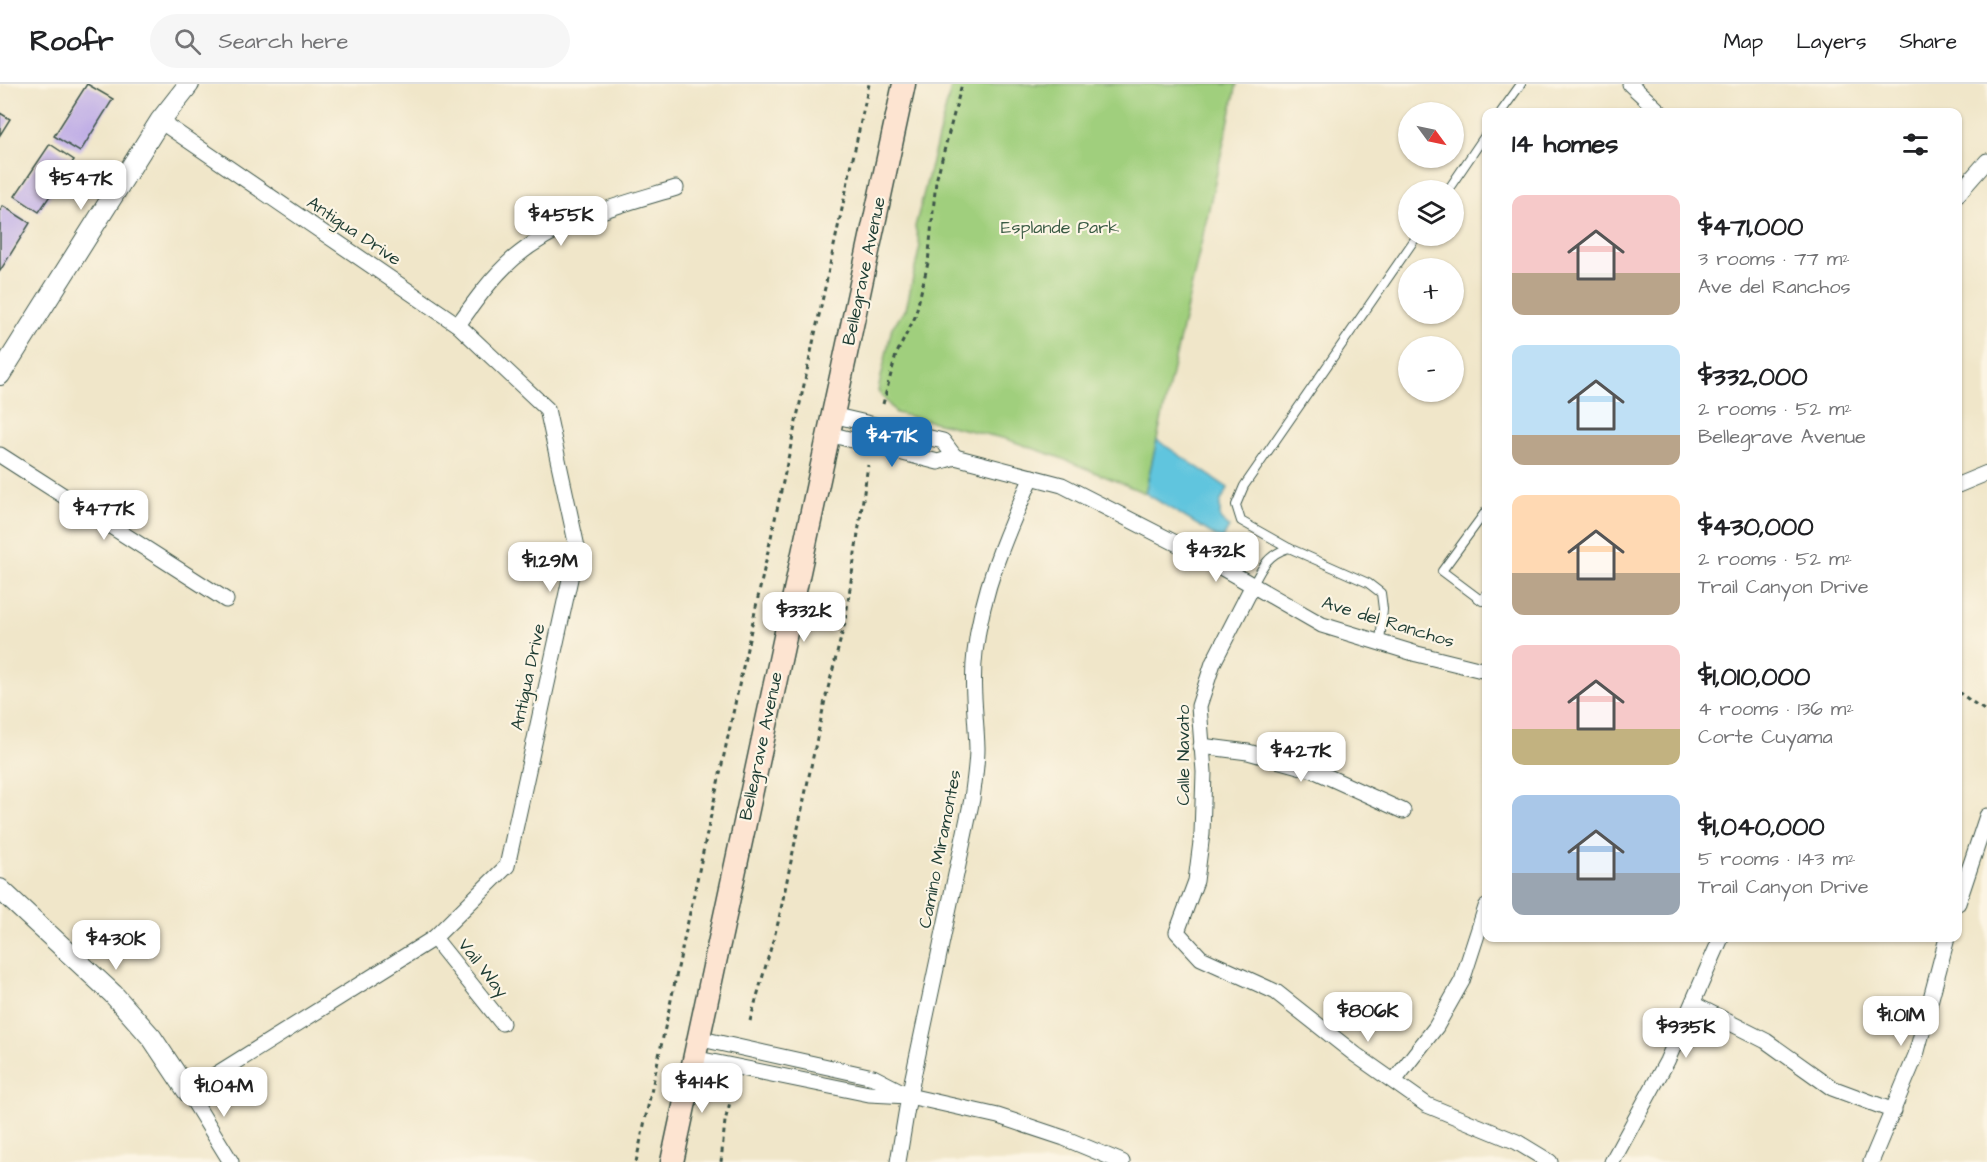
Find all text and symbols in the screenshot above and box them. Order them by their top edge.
search box [150,14,570,68]
text: Roofr [30,22,114,61]
icon: search [171,25,204,58]
text: Search here [219,26,348,57]
text: Map [1723,27,1763,56]
text: Layers [1796,27,1866,56]
text: Share [1899,27,1957,56]
north arrow [1398,102,1464,168]
map controls [1398,102,1464,402]
text: 14 homes [1512,126,1618,162]
icon: filters [1899,128,1932,161]
pin: $547K [39,160,123,211]
text: $547K [49,165,113,193]
button: layers [1398,180,1464,246]
street label: Antigua Drive [301,190,406,273]
street label: Bellegrave Avenue [836,194,893,348]
pin: $455K [519,196,603,247]
text: $455K [528,201,594,229]
text: $471,000 [1698,209,1803,245]
park label: Esplande Park [1001,215,1119,240]
icon: home [1560,219,1632,291]
text: 3 rooms · 77 m² [1698,245,1850,273]
button: + [1398,258,1464,324]
text: Ave del Ranchos [1698,273,1851,301]
button: − [1398,336,1464,402]
text: $332,000 [1698,359,1808,395]
icon: home [1560,369,1632,441]
text: 2 rooms · 52 m² [1698,395,1852,423]
pin: $471K [850,417,934,468]
text: $471K [866,422,918,450]
text: Bellegrave Avenue [1698,423,1866,451]
pin: $477K [62,490,146,541]
text: $477K [73,495,135,523]
text: $430,000 [1698,509,1814,545]
icon: home [1560,519,1632,591]
pin: $432K [1174,532,1258,583]
text: $432K [1187,537,1245,565]
pin: $1.29M [501,542,599,593]
text: 2 rooms · 52 m² [1698,545,1852,573]
text: $1.29M [522,547,578,575]
text: Trail Canyon Drive [1698,573,1869,601]
street label: Ave del Ranchos [1319,590,1457,654]
pin: $332K [762,592,846,643]
text: $332K [776,597,832,625]
street label: Antigua Drive [504,621,553,733]
text: $1,010,000 [1698,659,1810,695]
street label: Bellegrave Avenue [733,669,790,823]
icon: home [1560,669,1632,741]
text: 4 rooms · 136 m² [1698,695,1854,723]
street label: Calle Navato [1171,705,1196,805]
text: Corte Cuyama [1698,723,1833,751]
pin: $427K [1259,732,1343,783]
text: $427K [1271,737,1331,765]
street label: Camino Miramontes [912,768,968,930]
text: $1,040,000 [1698,809,1825,845]
icon: home [1560,819,1632,891]
text: 5 rooms · 143 m² [1698,845,1856,873]
text: Trail Canyon Drive [1698,873,1869,901]
pin: $430K [74,920,158,971]
text: $430K [86,925,146,953]
street label: Vail Way [451,933,514,1004]
pin: $806K [1326,992,1410,1043]
pin: $1.01M [1852,996,1950,1047]
text: $806K [1337,997,1399,1025]
text: $1.01M [1877,1001,1925,1029]
pin: $935K [1644,1008,1728,1059]
text: $935K [1657,1013,1715,1041]
pin: $414K [660,1063,744,1114]
pin: $1.04M [175,1067,273,1118]
text: $414K [675,1068,729,1096]
text: $1.04M [194,1072,254,1100]

